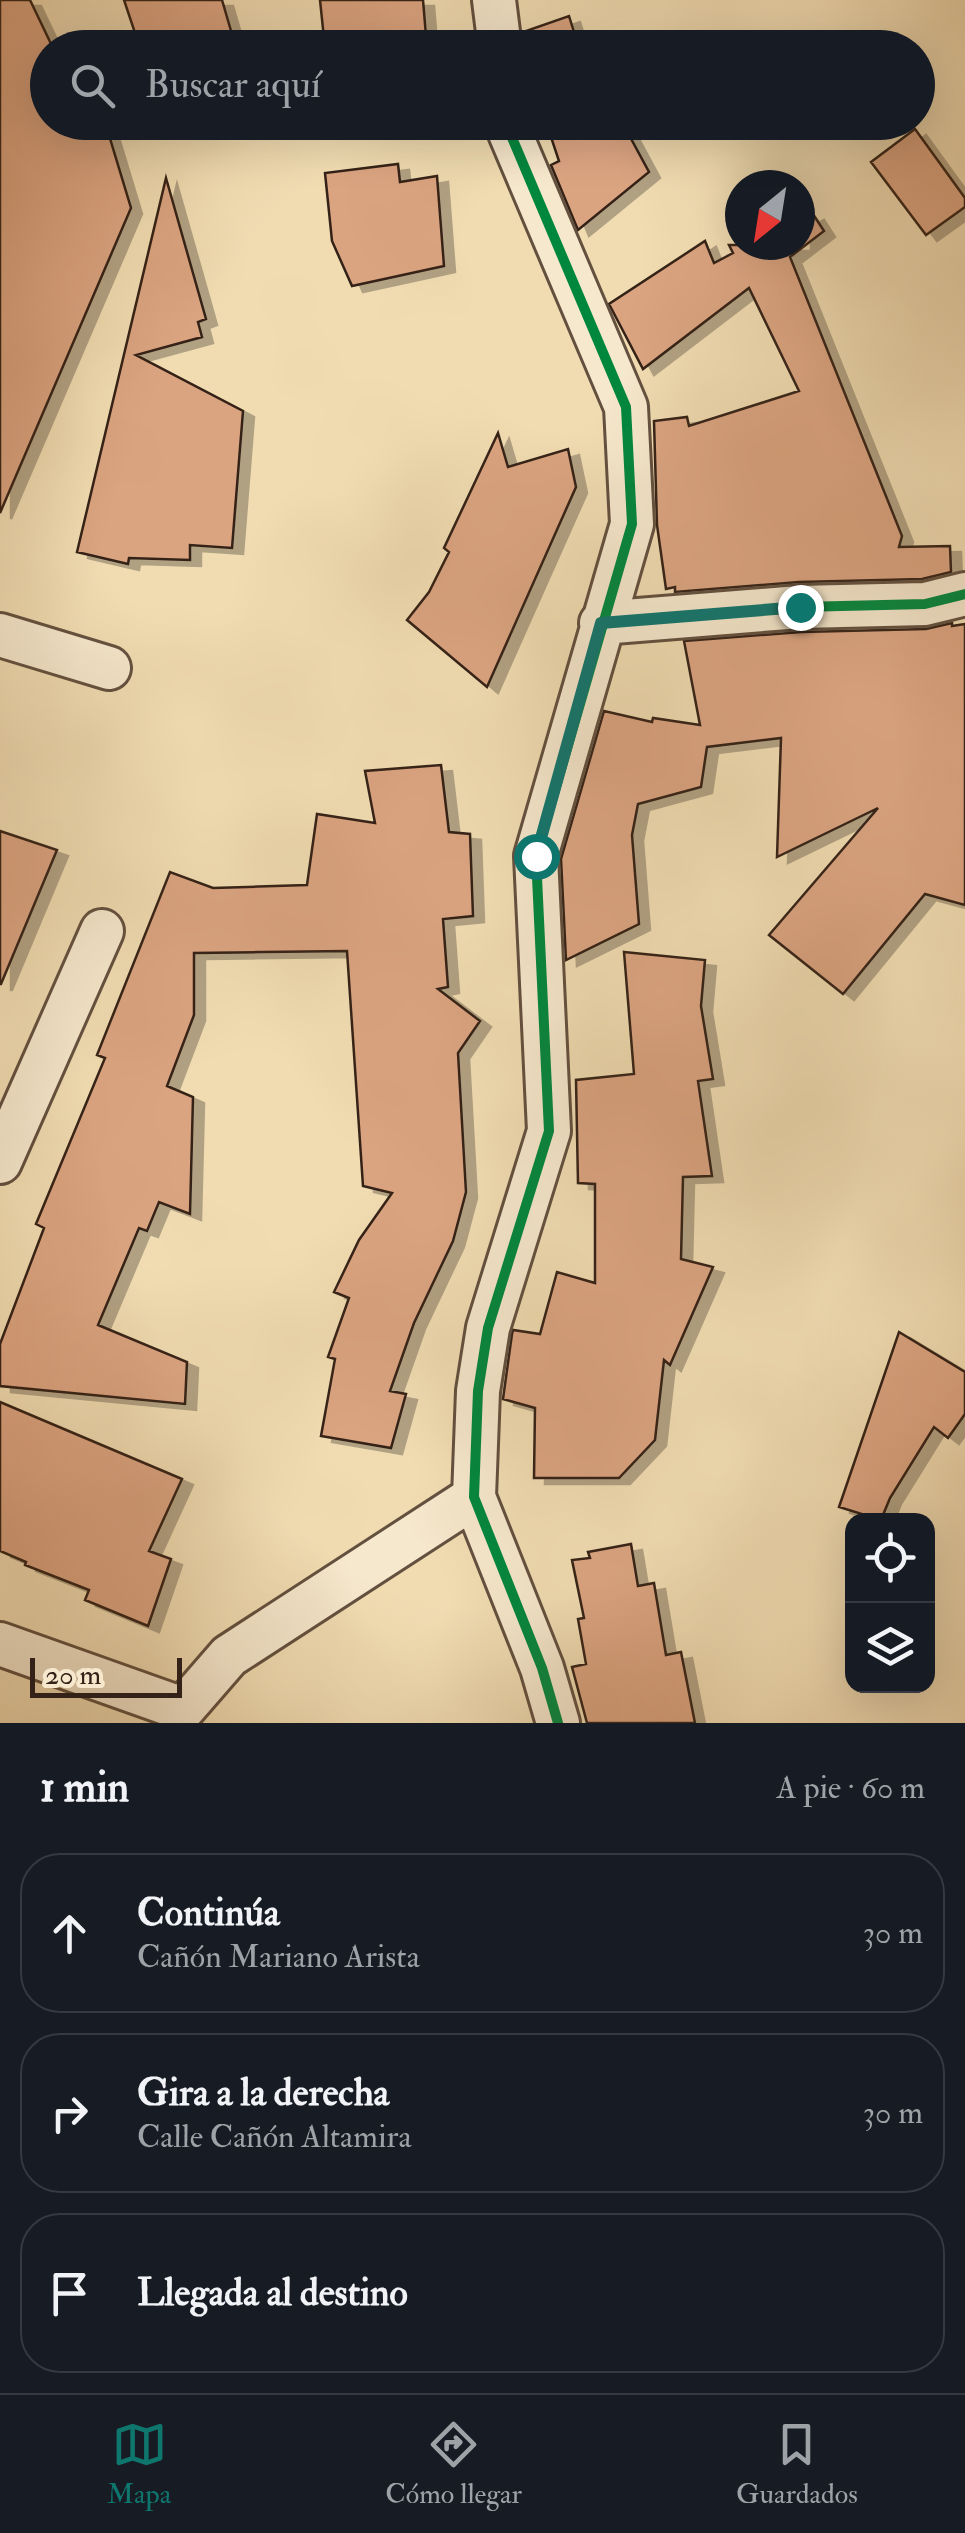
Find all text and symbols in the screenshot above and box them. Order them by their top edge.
search box [30,30,935,140]
icon: search [65,58,120,113]
text: Buscar aquí [145,61,321,109]
north arrow [725,170,815,260]
route end [778,585,824,631]
route start [514,834,560,880]
map controls [845,1513,935,1693]
button: locate [845,1513,935,1603]
button: layers [845,1603,935,1693]
scale bar [30,1653,182,1698]
text: 20 m [45,1658,101,1693]
text: 1 min [40,1762,129,1814]
text: A pie · 60 m [776,1768,925,1808]
text: Continúa [137,1889,280,1937]
icon: ahead [42,1906,97,1961]
text: 30 m [863,1913,923,1953]
text: Cañón Mariano Arista [137,1937,420,1977]
text: Gira a la derecha [137,2069,389,2117]
icon: right [42,2086,97,2141]
text: 30 m [863,2093,923,2133]
text: Calle Cañón Altamira [137,2117,412,2157]
icon: arrive [42,2266,97,2321]
text: Llegada al destino [137,2269,408,2317]
tab: Mapa [107,2417,171,2512]
tab: Cómo llegar [385,2417,522,2512]
tab: Guardados [736,2417,858,2512]

